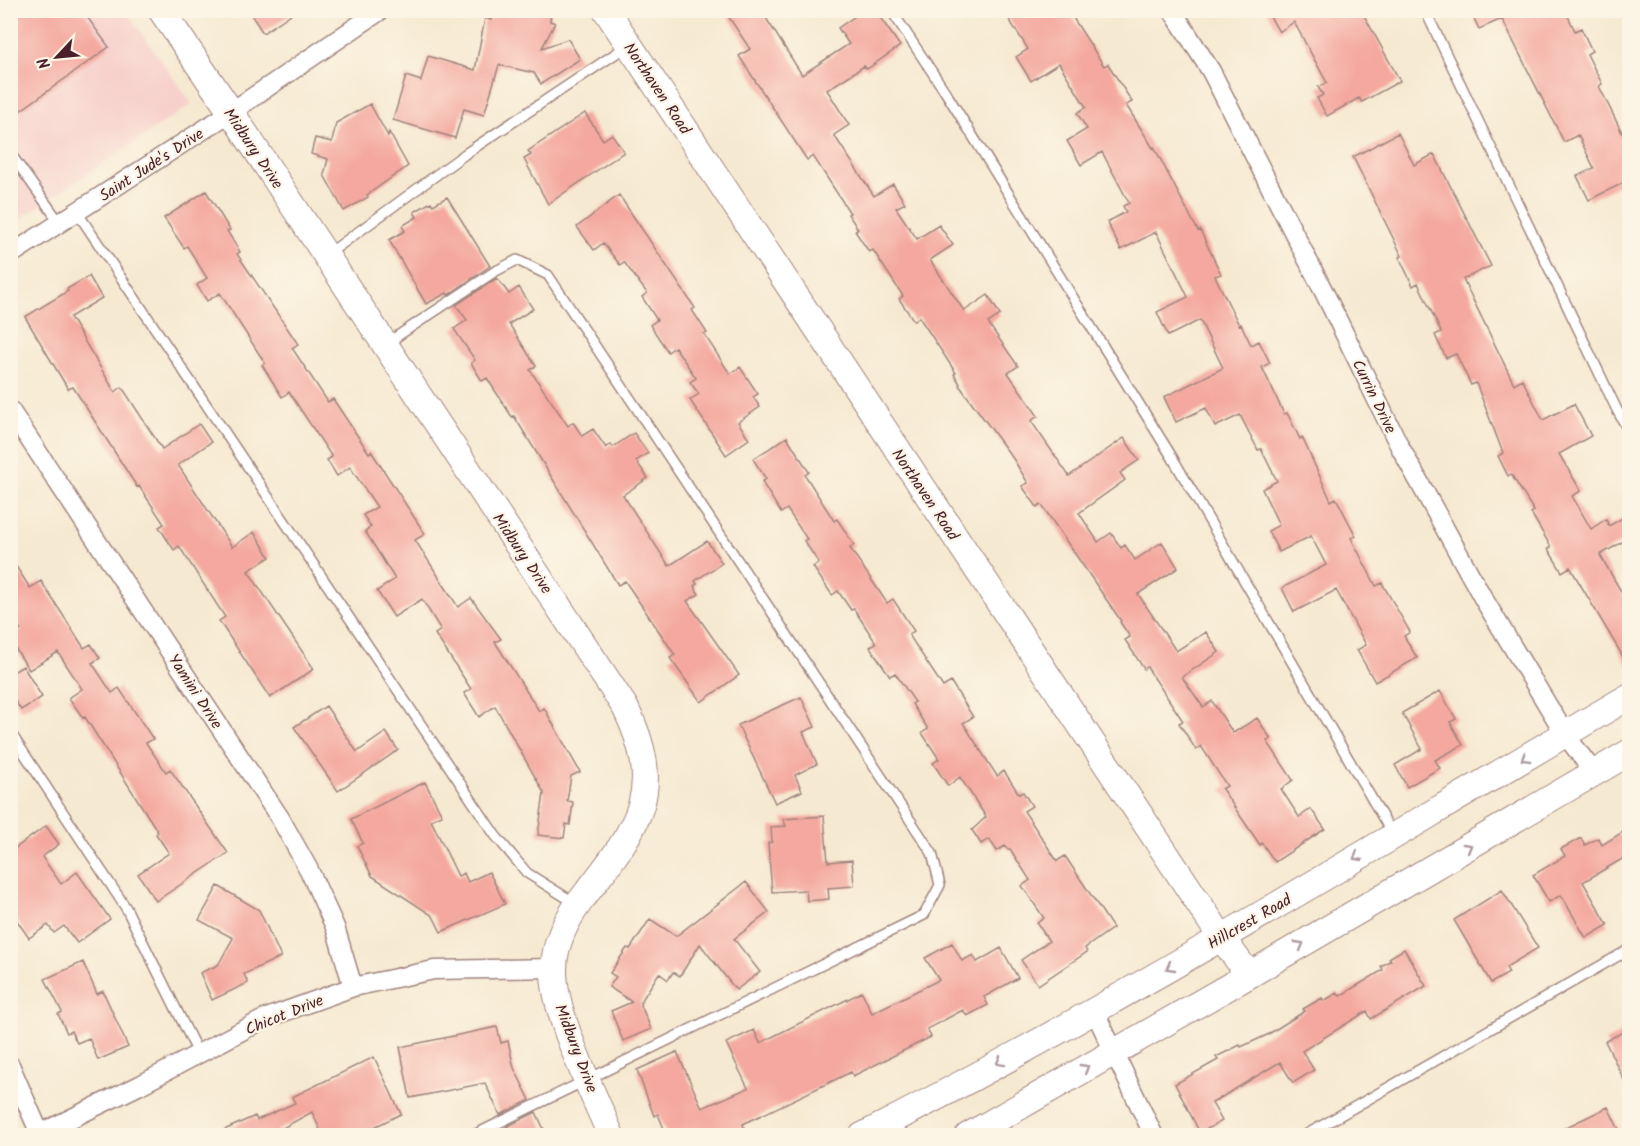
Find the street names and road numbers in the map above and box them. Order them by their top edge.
street label: Northaven Road [617,38,697,141]
street label: Midbury Drive [216,103,289,194]
street label: Saint Jude's Drive [95,122,209,208]
street label: Currin Drive [1345,355,1402,438]
street label: Northaven Road [885,444,965,547]
street label: Midbury Drive [485,508,558,599]
street label: Yamini Drive [161,649,228,734]
street label: Hillcrest Road [1203,888,1297,956]
street label: Chicot Drive [242,988,327,1042]
street label: Midbury Drive [547,1001,604,1096]

